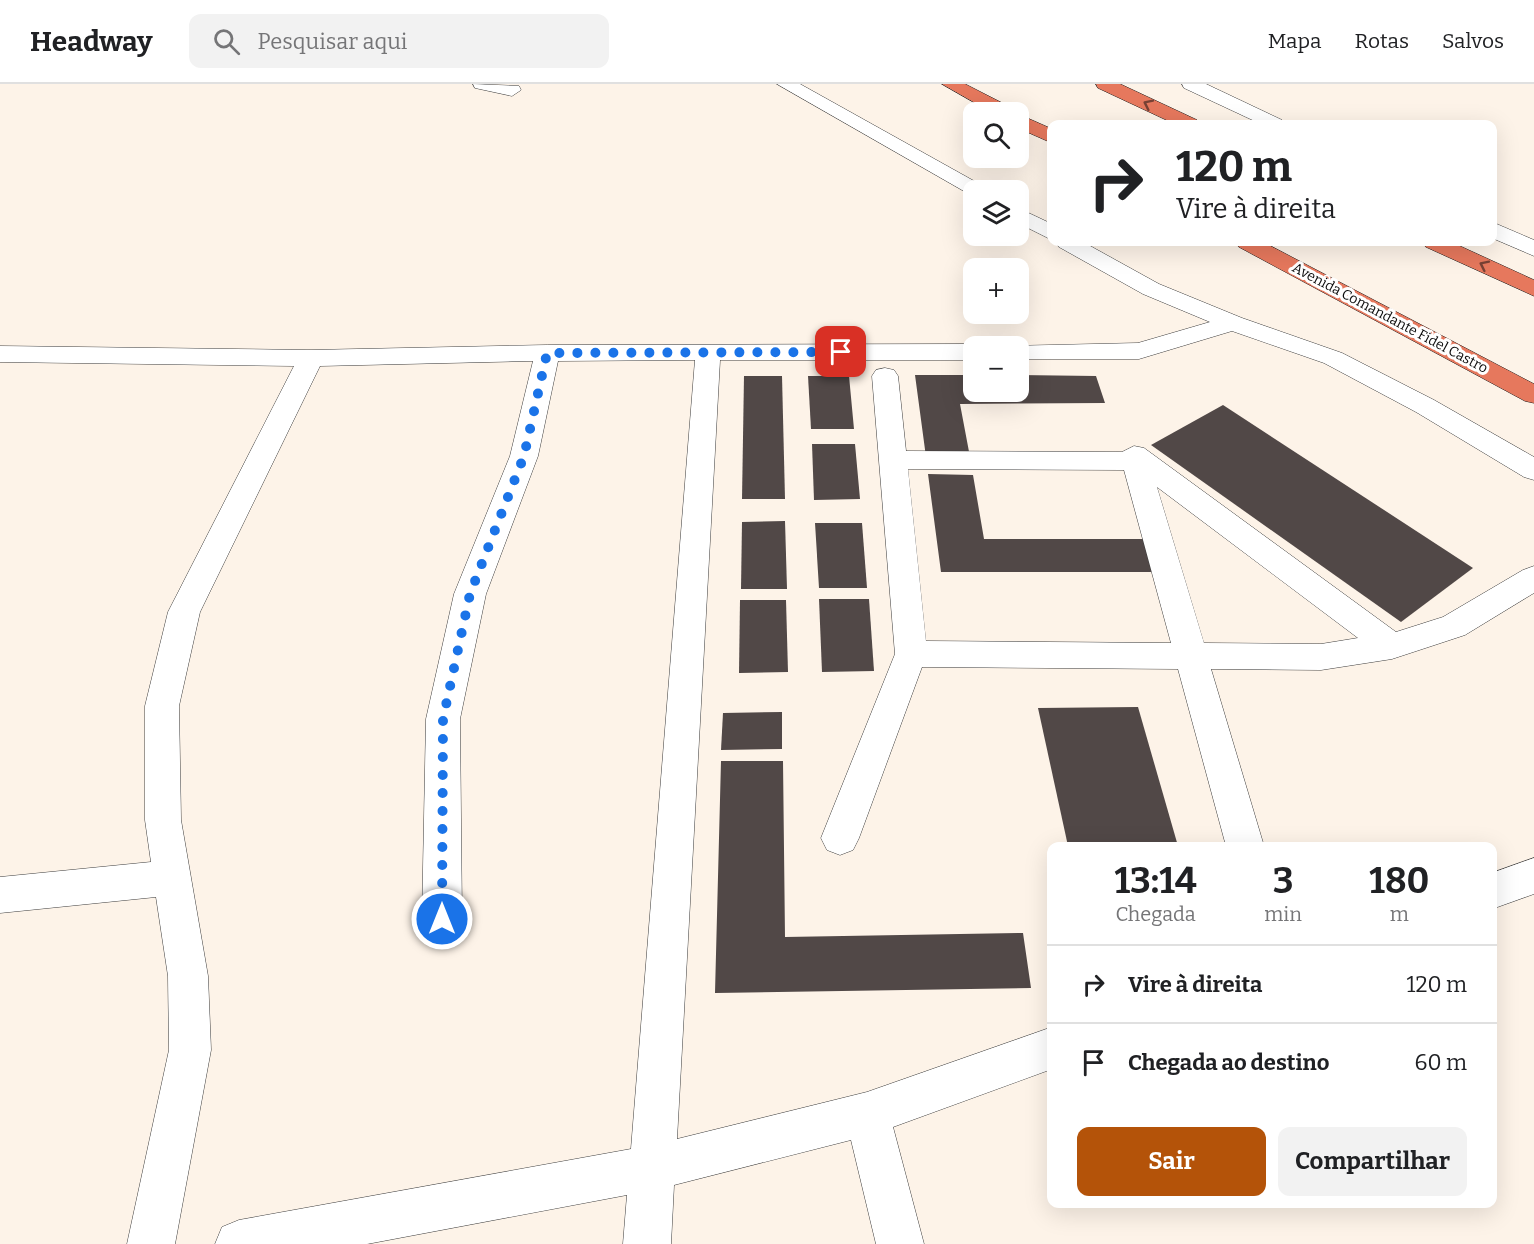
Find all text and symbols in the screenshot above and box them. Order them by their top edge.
search box [189,14,609,68]
text: Headway [30,25,153,58]
icon: search [210,25,243,58]
text: Pesquisar aqui [258,28,407,55]
text: Mapa [1268,28,1322,54]
text: Rotas [1355,28,1409,54]
text: Salvos [1442,28,1504,54]
one-way arrow [1143,100,1154,112]
map controls [963,102,1029,402]
button: search [963,102,1029,168]
text: 120 m [1176,142,1292,192]
icon: right [1077,144,1155,222]
button: layers [963,180,1029,246]
text: Vire à direita [1176,193,1336,225]
button: + [963,258,1029,324]
street label: Avenida Comandante Fidel Castro [1289,259,1491,377]
one-way arrow [1480,261,1491,273]
pin [815,326,866,377]
icon: arrive [824,335,857,368]
button: − [963,336,1029,402]
text: 13:14 [1115,859,1197,903]
text: 3 [1273,859,1293,903]
text: 180 [1369,859,1429,903]
position arrow [410,887,474,951]
text: Chegada [1116,902,1196,926]
text: min [1264,902,1302,926]
text: m [1390,902,1409,926]
icon: right [1077,968,1110,1001]
text: Vire à direita [1128,971,1262,998]
text: 120 m [1407,971,1467,998]
icon: arrive [1077,1046,1110,1079]
text: Chegada ao destino [1128,1049,1329,1076]
text: 60 m [1415,1049,1467,1076]
button: Sair [1077,1127,1266,1196]
button: Compartilhar [1278,1127,1467,1196]

